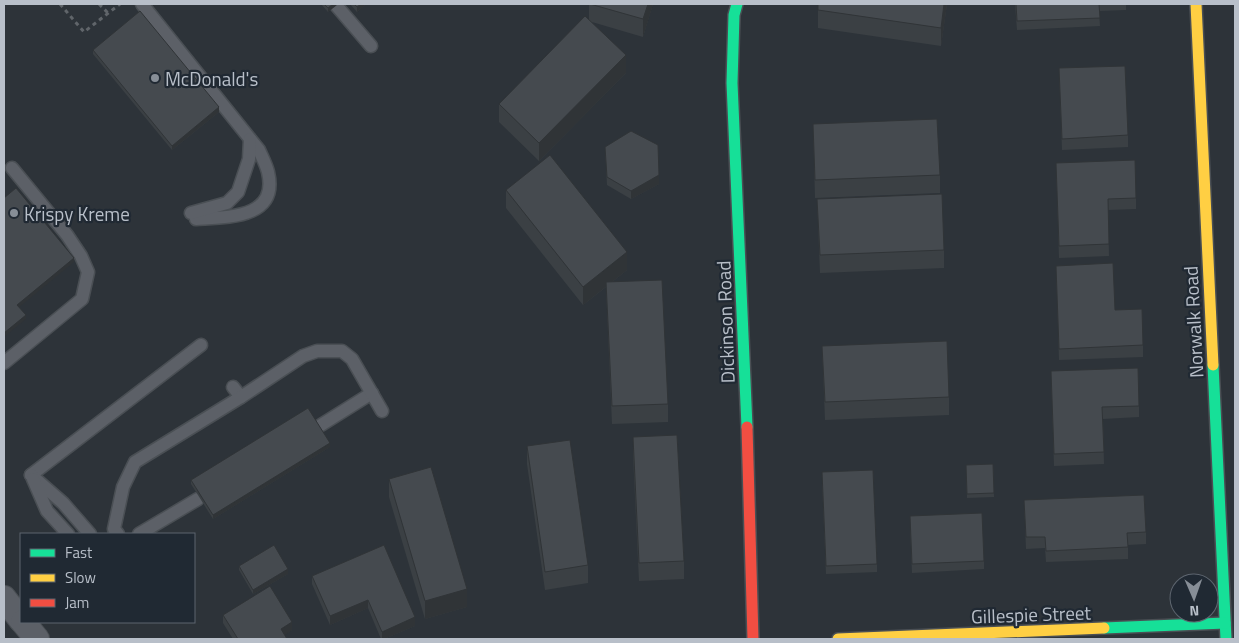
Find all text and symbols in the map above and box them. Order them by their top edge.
place label: McDonald's [165,64,258,93]
marker: McDonald's [149,72,161,84]
place label: Krispy Kreme [24,199,130,228]
marker: Krispy Kreme [8,207,20,219]
street label: Dickinson Road [708,260,742,384]
street label: Norwalk Road [1176,265,1210,379]
legend [20,533,195,623]
text: Fast [65,541,93,564]
text: Slow [65,566,96,589]
north arrow [1169,573,1219,623]
text: Jam [65,591,89,614]
street label: Gillespie Street [971,597,1092,631]
text: N [1189,601,1200,622]

